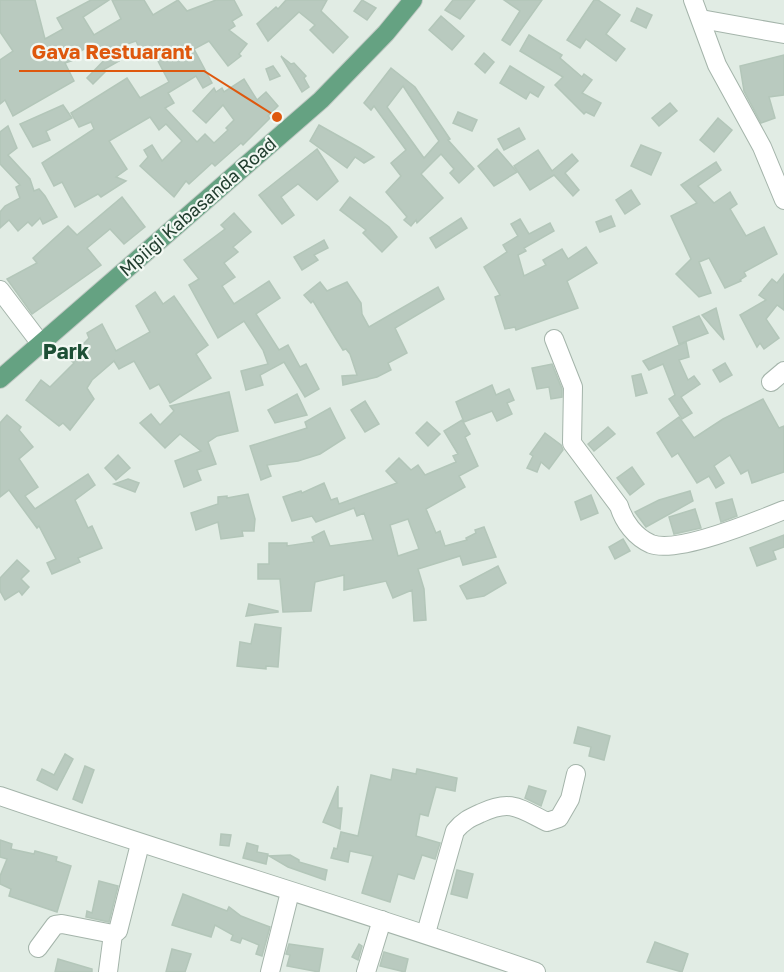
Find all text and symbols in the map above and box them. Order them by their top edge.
callout: Gava Restuarant [19,33,204,71]
text: Gava Restuarant [31,39,193,63]
street label: Mpiigi Kabasanda Road [114,132,280,280]
district label: Park [43,338,89,364]

